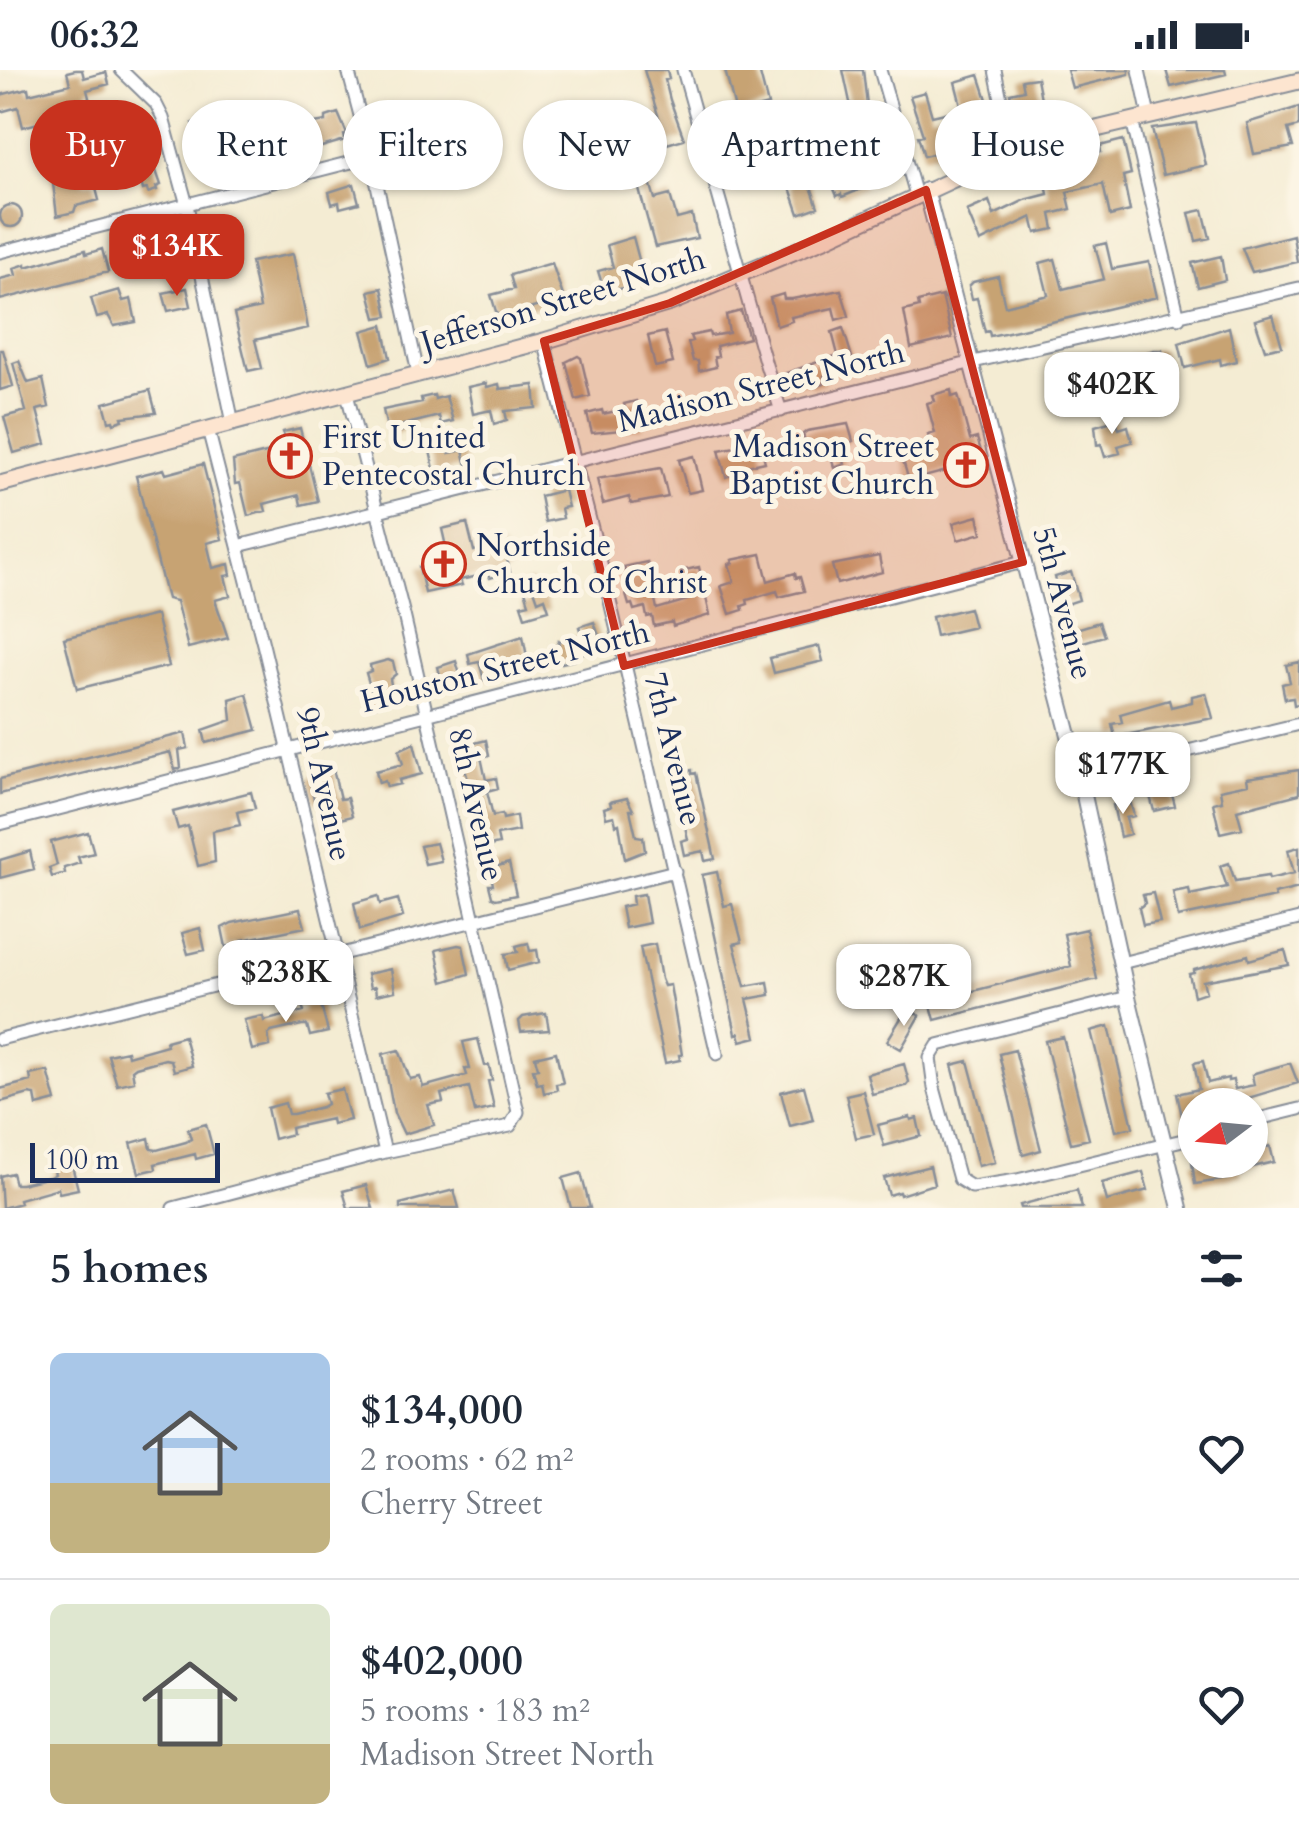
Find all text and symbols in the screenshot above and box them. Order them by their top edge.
text: 06:32 [50,9,139,61]
chip: Buy [30,100,162,190]
chip: Rent [182,100,323,190]
chip: Filters [343,100,503,190]
chip: New [523,100,667,190]
chip: Apartment [687,100,915,190]
chip: House [935,100,1100,190]
pin: $134K [107,214,247,299]
text: $134K [131,224,223,268]
street label: Jefferson Street North [412,237,711,366]
street label: Madison Street North [613,330,910,444]
pin: $402K [1042,352,1182,437]
text: $402K [1066,362,1158,406]
place label: First United Pentecostal Church [322,416,585,497]
place label: Madison Street Baptist Church [729,425,934,506]
church icon: First United Pentecostal Church [267,433,313,479]
church icon: Madison Street Baptist Church [943,442,989,488]
street label: 5th Avenue [1022,522,1104,684]
place label: Northside Church of Christ [476,524,707,605]
church icon: Northside Church of Christ [421,541,467,587]
street label: Houston Street North [356,610,654,724]
street label: 7th Avenue [633,668,713,830]
street label: 9th Avenue [285,703,363,865]
street label: 8th Avenue [437,723,515,885]
pin: $177K [1053,732,1193,817]
text: $177K [1077,742,1169,786]
pin: $238K [216,940,356,1025]
pin: $287K [834,944,974,1029]
text: $238K [240,950,332,994]
text: $287K [858,954,950,998]
north arrow [1178,1088,1268,1178]
map controls [1178,1088,1268,1178]
scale bar [30,1138,220,1182]
text: 100 m [45,1141,119,1179]
text: 5 homes [50,1240,208,1297]
icon: filters [1194,1241,1249,1296]
text: $134,000 [360,1381,523,1438]
icon: home [130,1393,250,1513]
icon: heart [1194,1426,1249,1481]
text: 2 rooms · 62 m² [360,1438,573,1482]
text: Cherry Street [360,1482,542,1526]
text: $402,000 [360,1632,523,1689]
icon: home [130,1644,250,1764]
icon: heart [1194,1677,1249,1732]
text: 5 rooms · 183 m² [360,1689,590,1733]
text: Madison Street North [360,1733,654,1777]

